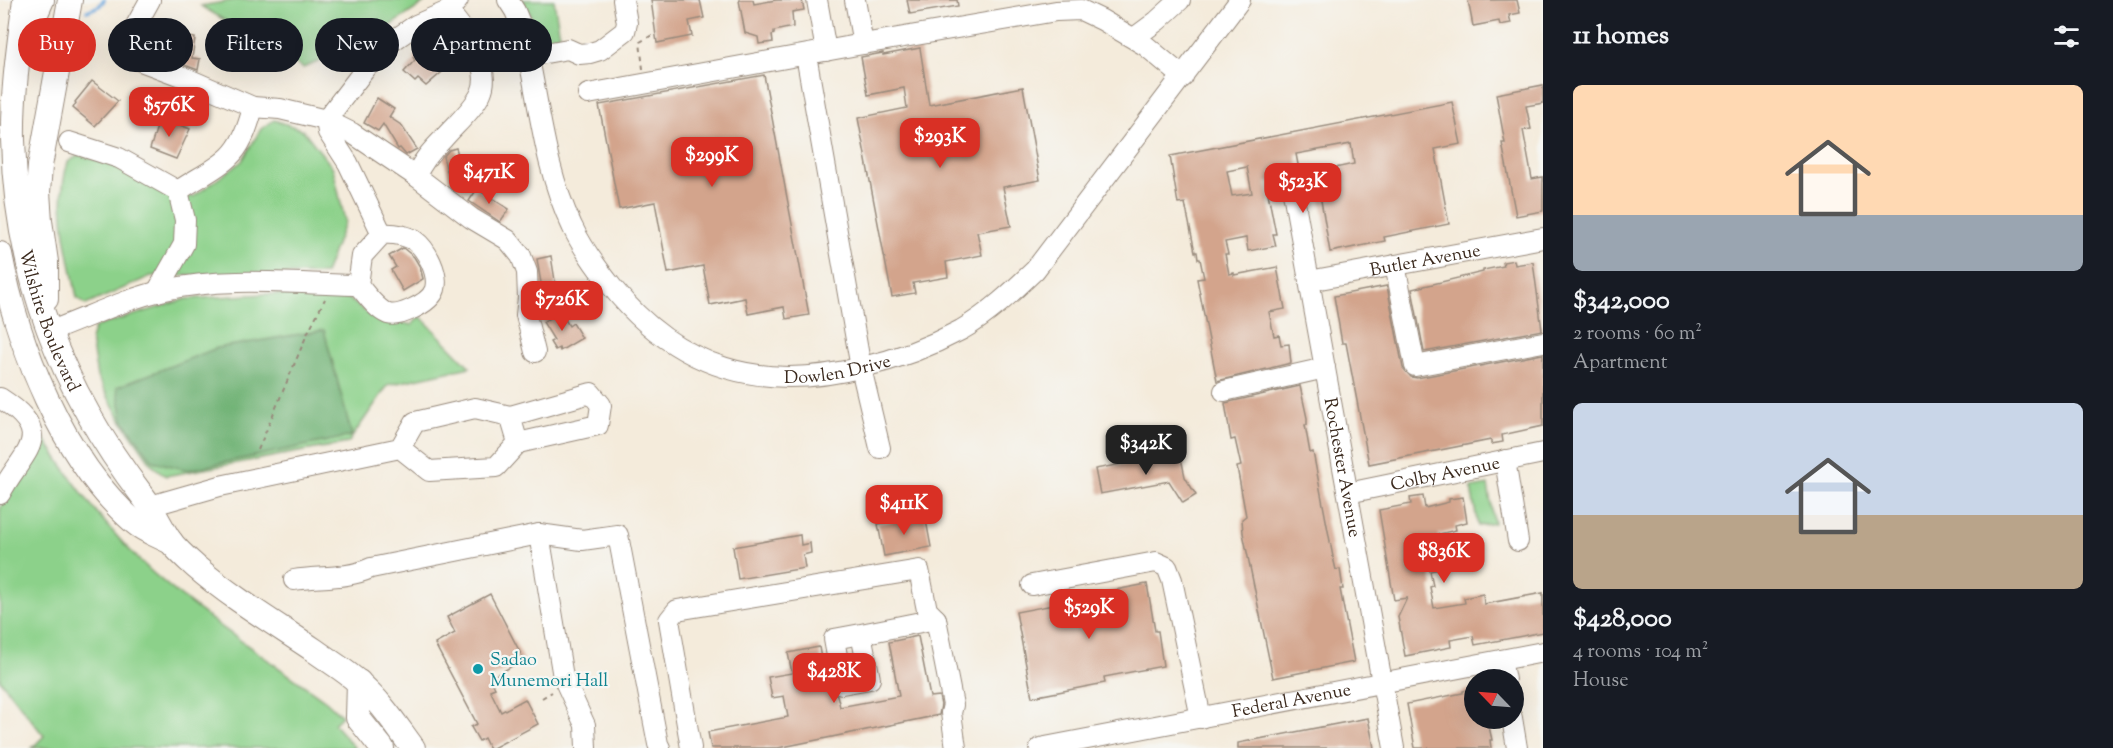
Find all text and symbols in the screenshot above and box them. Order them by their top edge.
chip: Buy [18,18,96,72]
chip: Rent [108,18,193,72]
chip: Filters [205,18,303,72]
chip: New [315,18,399,72]
chip: Apartment [411,18,552,72]
text: 11 homes [1573,18,1669,55]
icon: filters [2050,20,2083,53]
pin: $576K [127,87,211,138]
text: $576K [143,92,195,121]
pin: $293K [898,118,982,169]
text: $293K [914,123,966,152]
icon: home [1774,124,1882,232]
pin: $299K [670,137,754,188]
text: $299K [685,142,739,171]
pin: $471K [447,154,531,205]
text: $471K [463,159,515,188]
pin: $523K [1261,163,1345,214]
text: $523K [1278,168,1328,197]
street label: Butler Avenue [1368,239,1483,285]
street label: Wilshire Boulevard [11,247,85,397]
pin: $726K [520,281,604,332]
text: $342,000 [1573,283,1670,320]
text: $726K [535,286,589,315]
text: 2 rooms · 60 m² [1573,320,1702,349]
street label: Dowlen Drive [784,349,894,392]
text: Apartment [1573,349,1668,378]
street label: Rochester Avenue [1316,396,1366,540]
pin: $342K [1104,425,1188,476]
text: $342K [1120,430,1172,459]
icon: home [1774,442,1882,550]
street label: Colby Avenue [1388,451,1502,499]
pin: $411K [862,485,946,536]
text: $411K [880,490,928,519]
pin: $836K [1402,533,1486,584]
text: $836K [1418,538,1470,567]
pin: $529K [1047,589,1131,640]
text: $529K [1063,594,1115,623]
text: $428,000 [1573,601,1672,638]
text: 4 rooms · 104 m² [1573,638,1709,667]
place label: Sadao Munemori Hall [490,648,608,695]
pin: $428K [792,653,876,704]
text: $428K [807,658,861,687]
marker: Sadao Munemori Hall [471,662,485,676]
text: House [1573,667,1628,696]
north arrow [1464,669,1524,729]
map controls [1464,669,1524,729]
street label: Federal Avenue [1230,678,1354,726]

